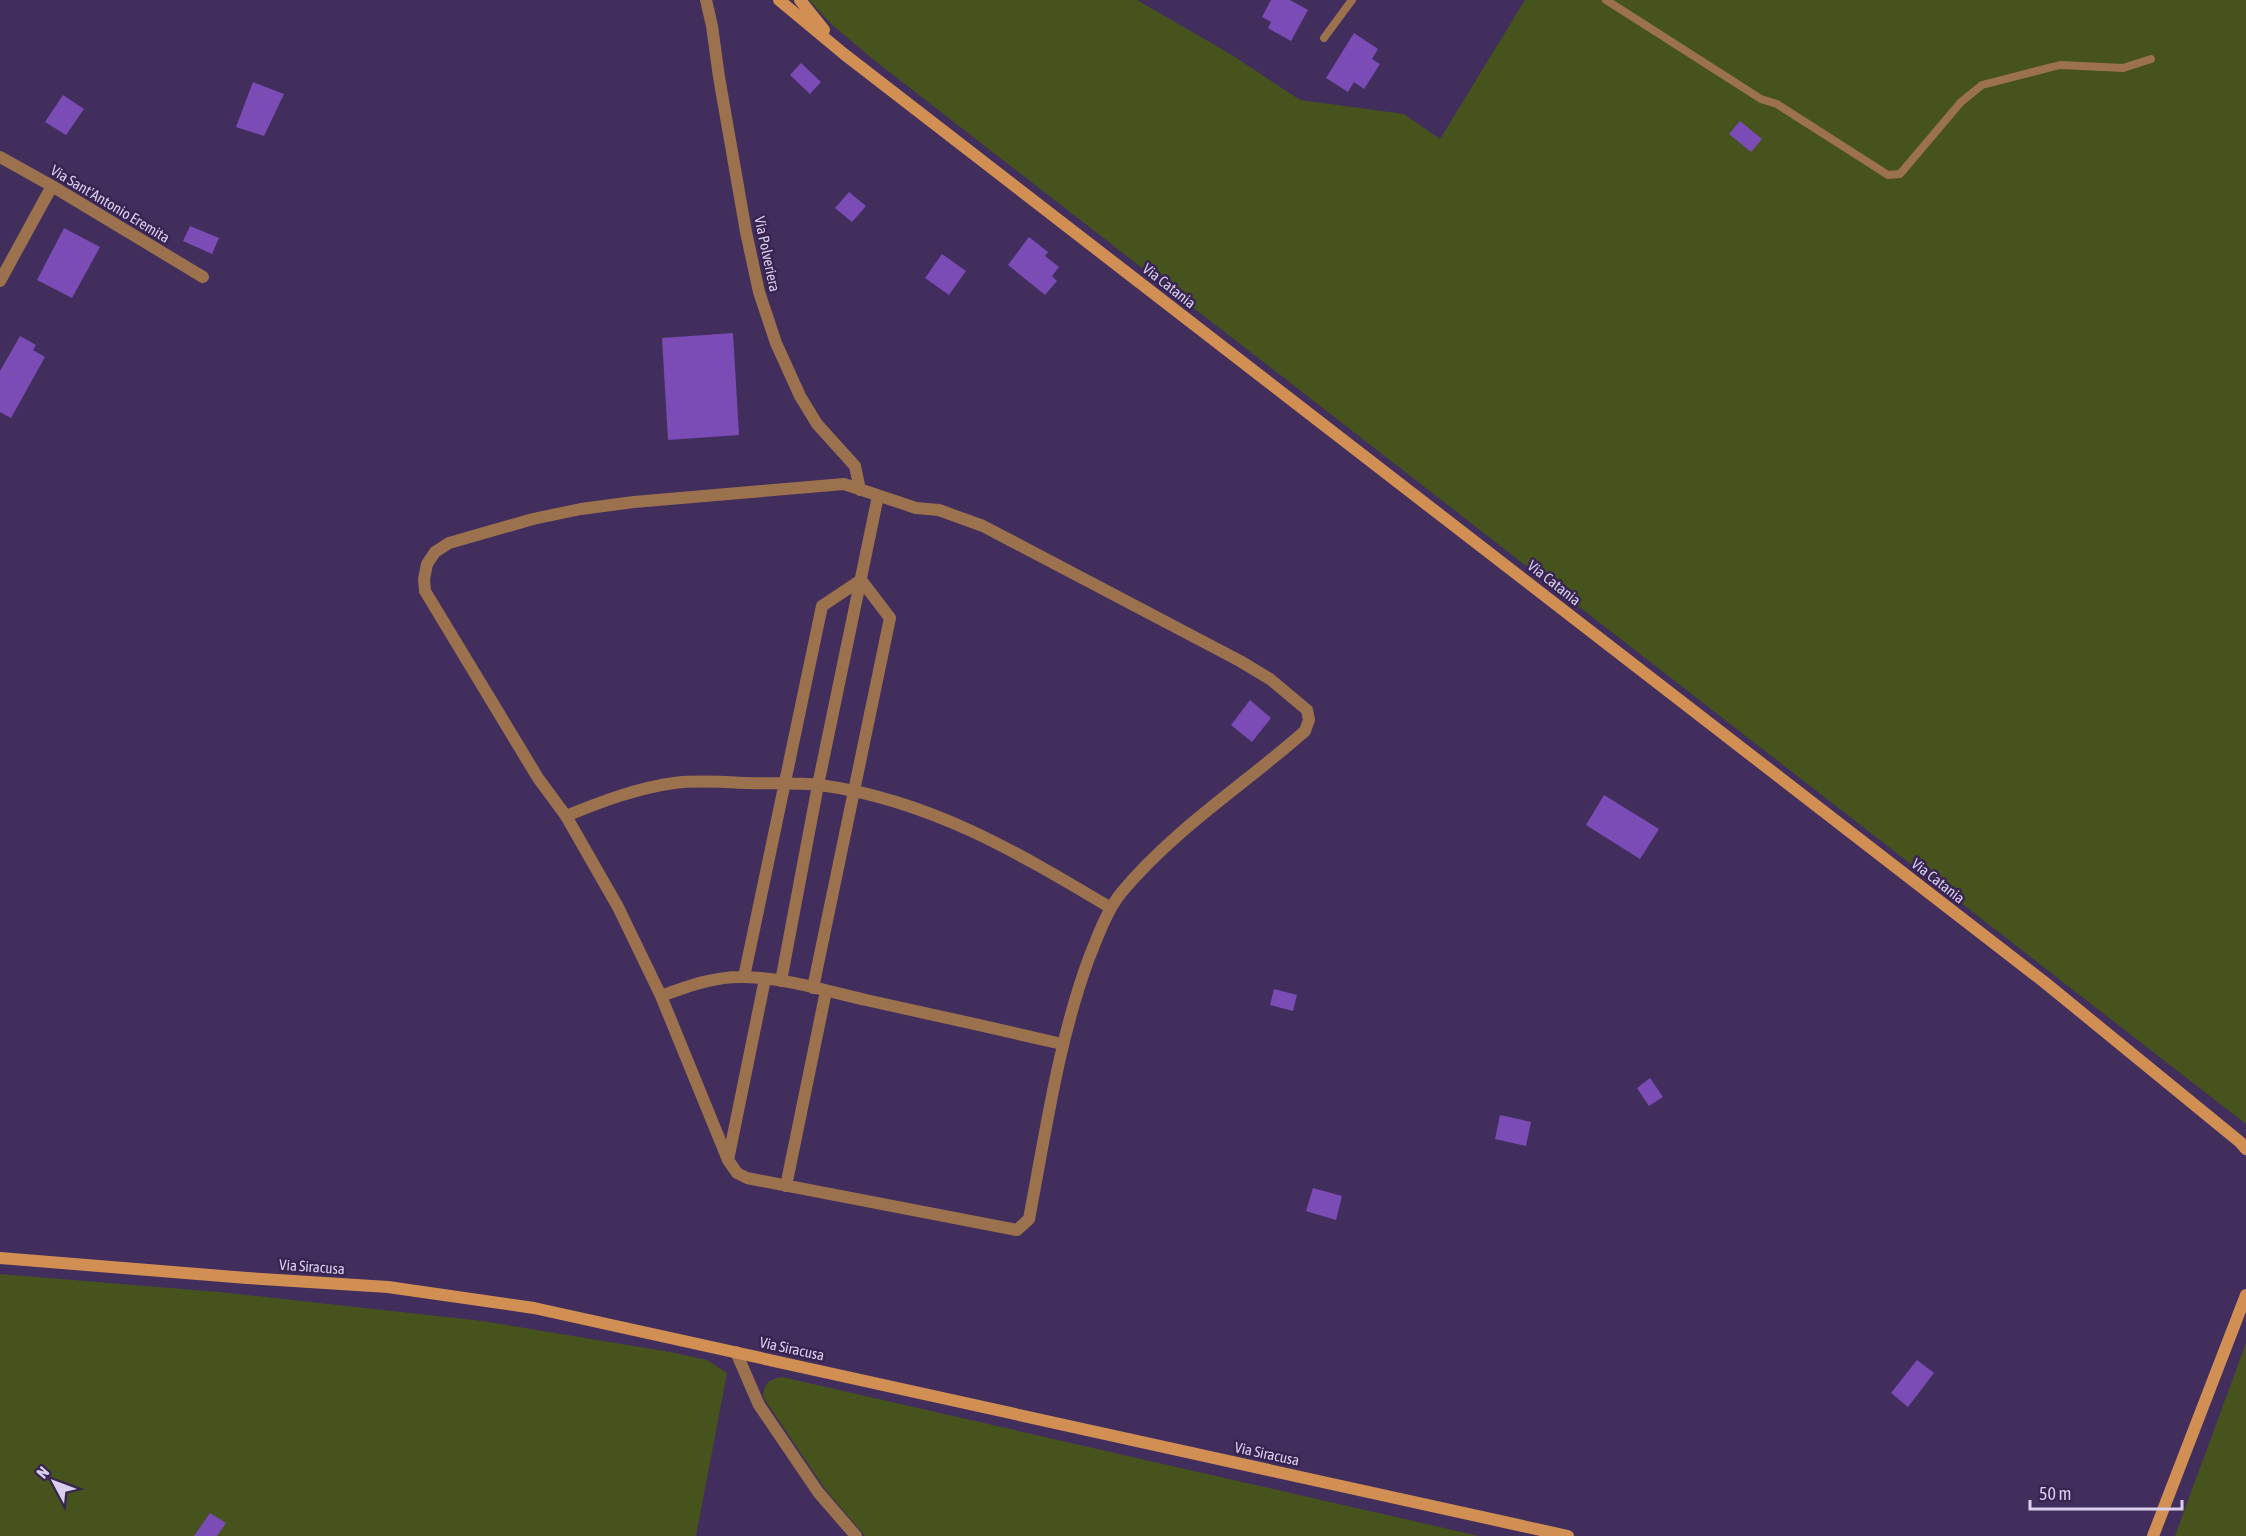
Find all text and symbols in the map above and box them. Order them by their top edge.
street label: Via Sant'Antonio Eremita [48,161,173,246]
street label: Via Polveriera [751,215,784,293]
street label: Via Catania [1139,260,1199,312]
street label: Via Catania [1524,557,1584,609]
street label: Via Catania [1908,855,1968,907]
street label: Via Siracusa [279,1256,345,1277]
street label: Via Siracusa [758,1333,826,1364]
street label: Via Siracusa [1233,1438,1301,1469]
north arrow [24,1452,84,1512]
text: N [33,1463,53,1482]
scale bar [2030,1473,2182,1511]
text: 50 m [2039,1483,2071,1504]

